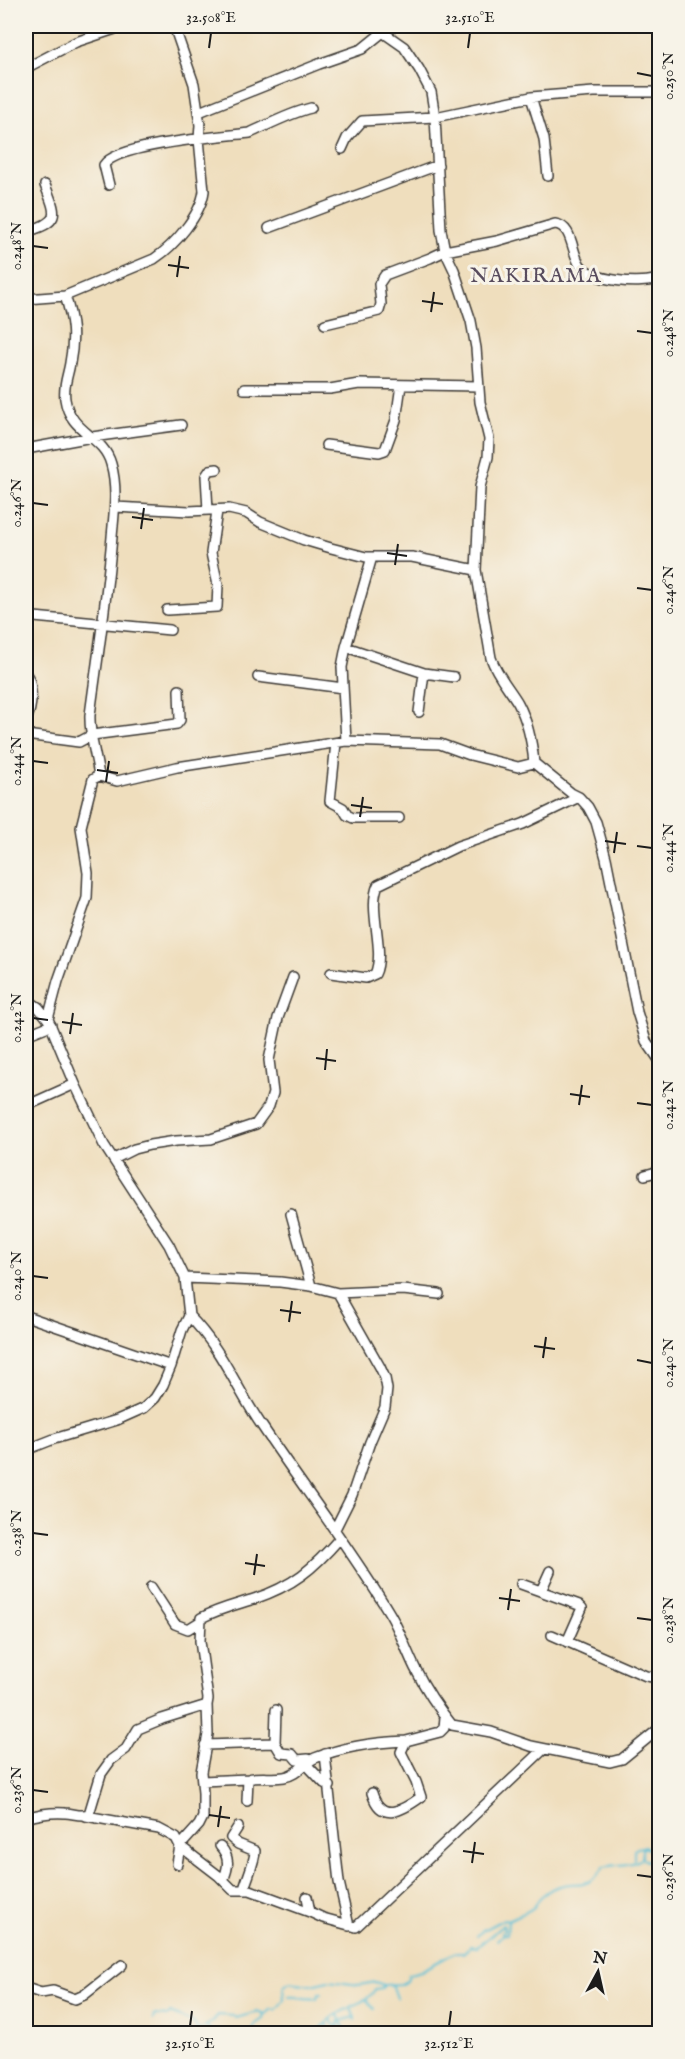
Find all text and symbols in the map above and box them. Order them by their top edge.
text: 32.508°E [186,8,236,27]
text: 32.510°E [445,8,495,27]
text: 0.250°N [659,52,678,100]
text: 0.248°N [7,222,26,270]
district label: NAKIRAMA [470,263,602,290]
text: 0.248°N [659,309,678,357]
text: 0.246°N [7,478,26,528]
text: 0.246°N [659,565,678,615]
text: 0.244°N [7,736,26,786]
text: 0.244°N [659,823,678,873]
text: 0.242°N [7,993,26,1043]
text: 0.242°N [659,1080,678,1130]
text: 0.240°N [7,1251,26,1301]
text: 0.240°N [659,1338,678,1388]
text: 0.238°N [7,1510,26,1556]
text: 0.238°N [659,1597,678,1643]
text: 0.236°N [7,1766,26,1814]
text: 0.236°N [659,1853,678,1901]
north arrow [568,1942,628,2002]
text: N [591,1948,608,1970]
text: 32.510°E [165,2034,215,2053]
text: 32.512°E [424,2034,474,2053]

